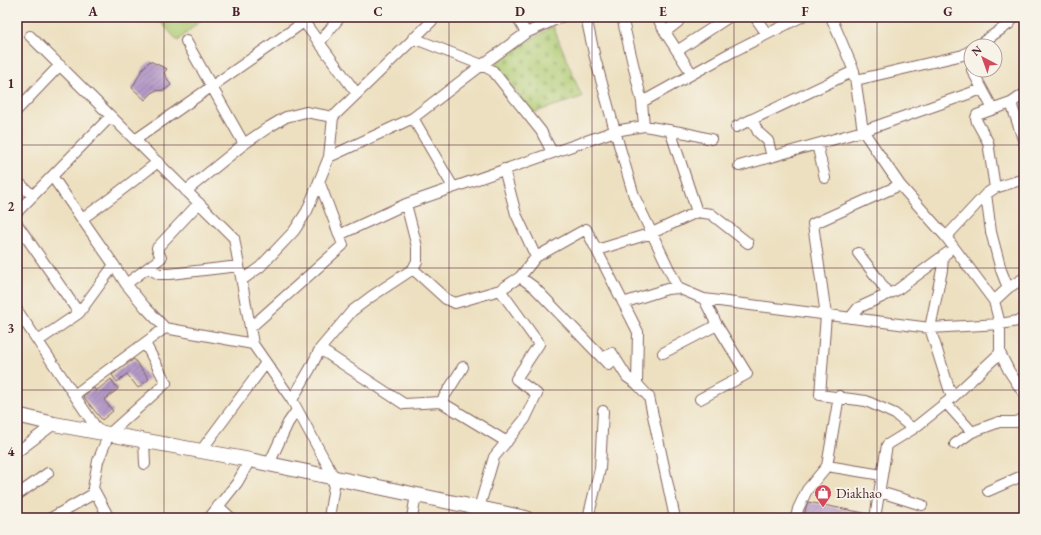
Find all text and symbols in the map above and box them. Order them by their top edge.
text: A [87,3,98,20]
text: B [232,3,240,20]
text: C [373,3,383,20]
text: D [515,3,525,20]
text: E [659,3,667,20]
text: F [801,3,809,20]
text: G [943,3,953,20]
north arrow [963,38,1003,78]
text: N [968,42,984,59]
text: 1 [8,75,15,92]
text: 2 [8,198,15,215]
text: 3 [8,320,15,337]
text: 4 [8,443,15,460]
shop icon: Diakhao [813,483,833,508]
place label: Diakhao [836,484,882,502]

